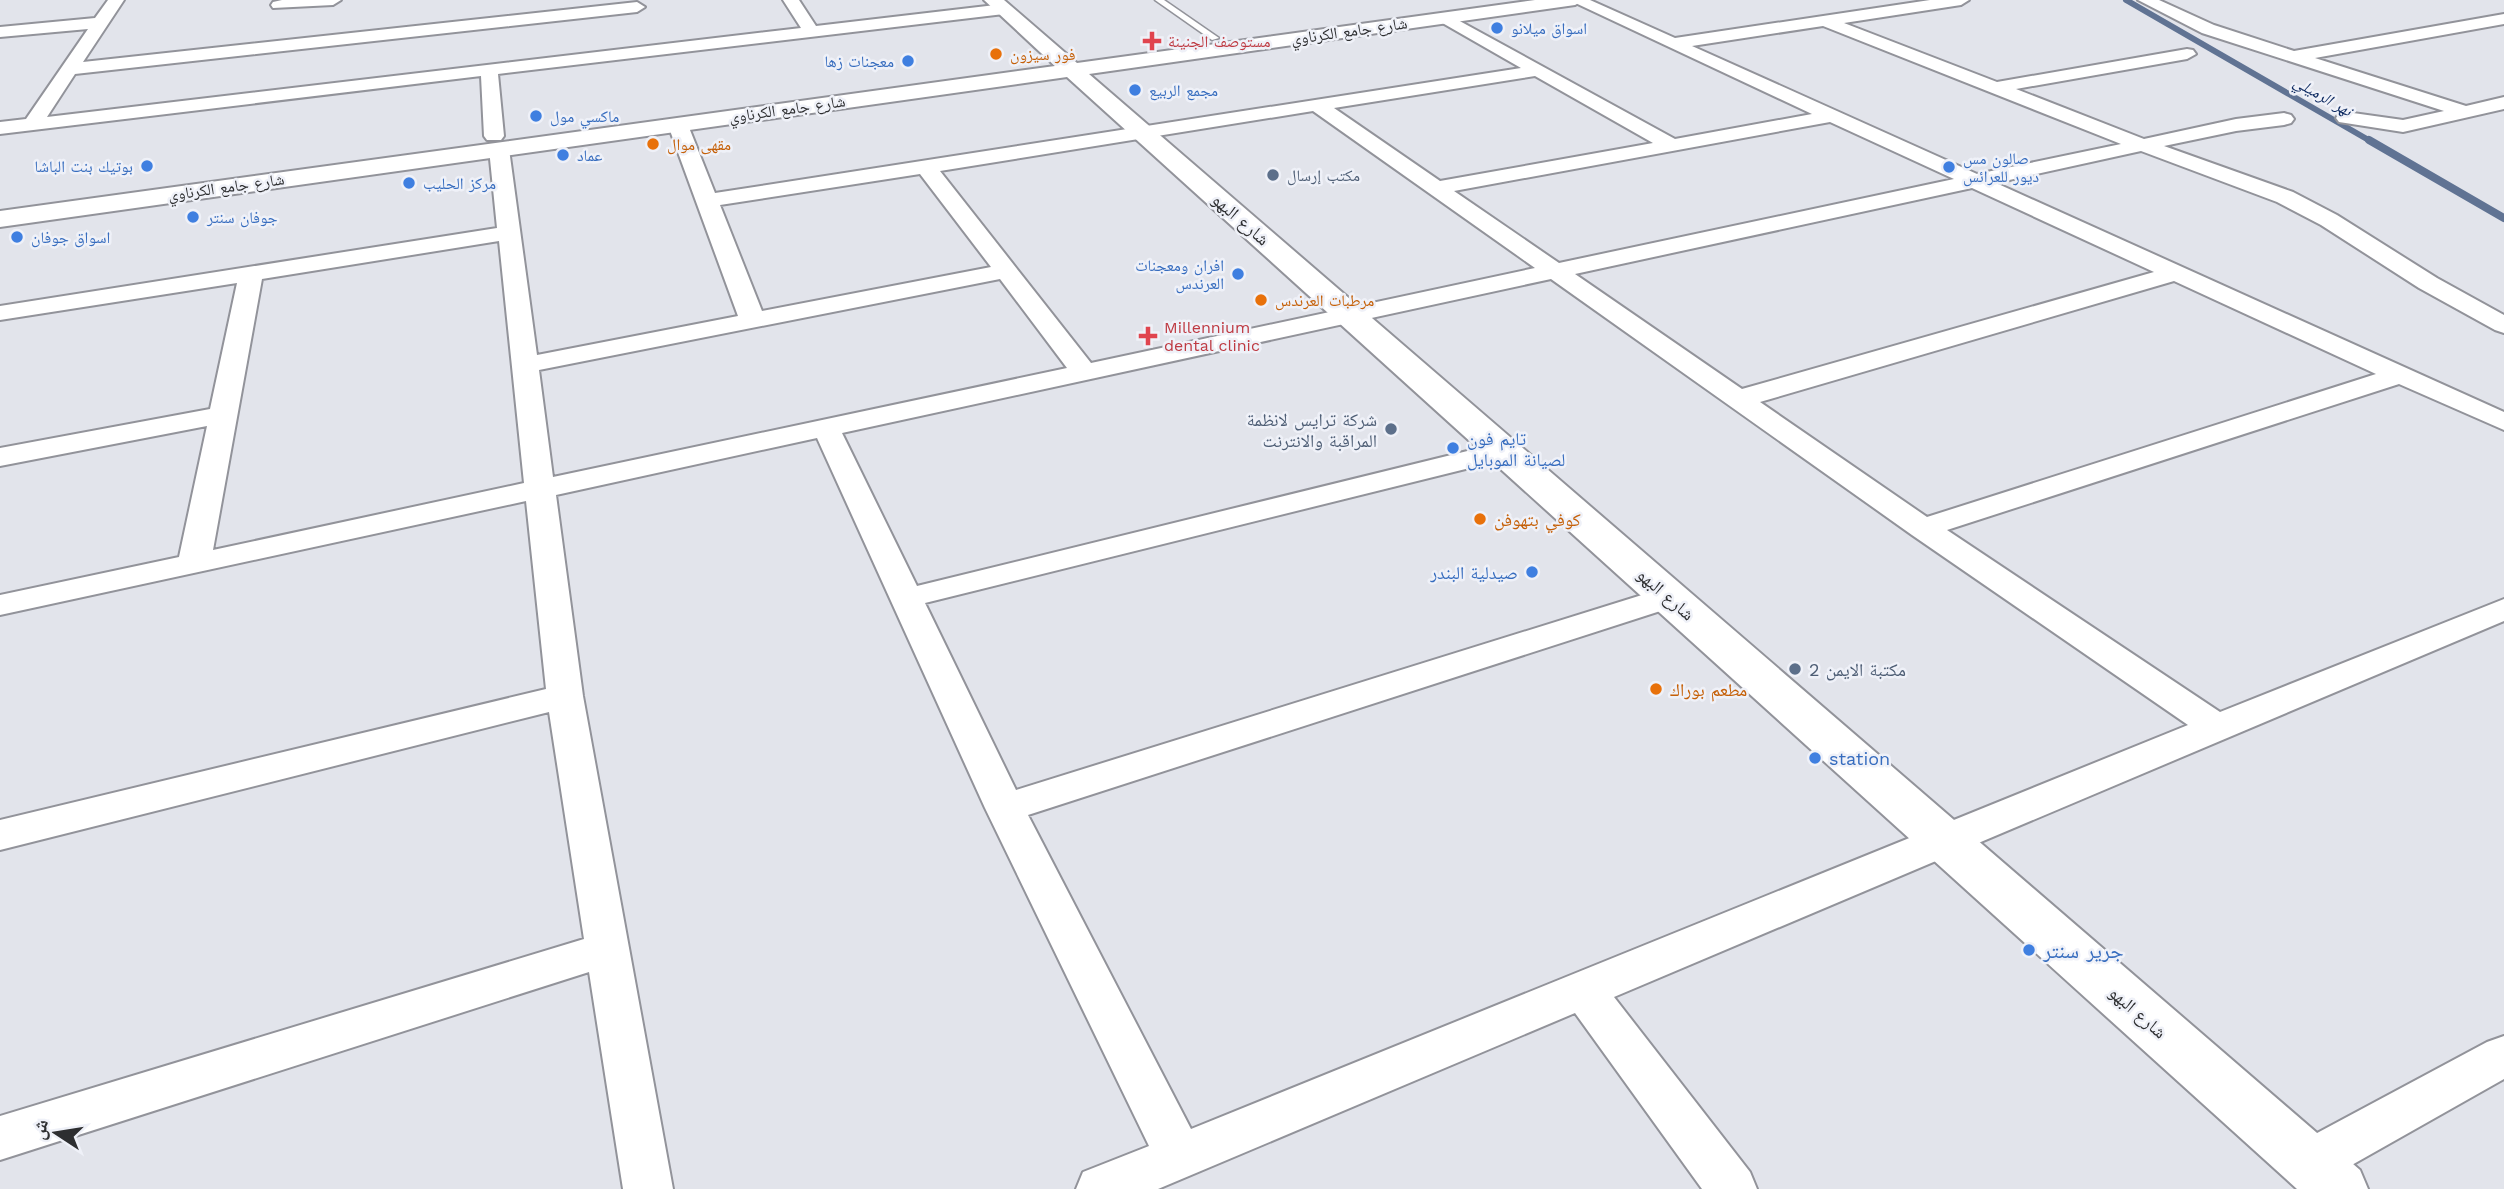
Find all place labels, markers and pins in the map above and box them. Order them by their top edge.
place label: اسواق ميلانو [1511,19,1587,39]
marker: اسواق ميلانو [1489,20,1505,36]
marker: مستوصف الجنينة [1142,31,1162,51]
place label: مستوصف الجنينة [1168,32,1270,51]
place label: فور سيزون [1010,45,1075,65]
marker: فور سيزون [988,46,1004,62]
place label: معجنات زها [825,52,894,71]
marker: معجنات زها [900,53,916,69]
place label: مجمع الربيع [1149,81,1218,101]
marker: مجمع الربيع [1127,82,1143,98]
place label: ماكسي مول [550,107,619,129]
marker: ماكسي مول [528,108,544,124]
place label: مقهى موال [667,135,731,155]
marker: مقهى موال [645,136,661,152]
place label: عماد [577,146,602,165]
marker: عماد [555,147,571,163]
place label: صالون مس ديور للعرائس [1963,149,2039,187]
place label: بوتيك بنت الباشا [35,157,133,176]
marker: بوتيك بنت الباشا [139,158,155,174]
marker: صالون مس ديور للعرائس [1941,159,1957,175]
place label: مكتب إرسال [1287,166,1360,186]
marker: مكتب إرسال [1265,167,1281,183]
place label: مركز الحليب [423,174,496,193]
marker: مركز الحليب [401,175,417,191]
place label: جوفان سنتر [206,208,278,228]
marker: جوفان سنتر [185,209,201,225]
place label: اسواق جوفان [31,228,110,248]
marker: اسواق جوفان [9,229,25,245]
place label: افران ومعجنات العرندس [1135,256,1224,294]
marker: افران ومعجنات العرندس [1230,266,1246,282]
place label: مرطبات العرندس [1275,291,1374,311]
marker: مرطبات العرندس [1253,292,1269,308]
place label: Millennium dental clinic [1164,318,1260,355]
marker: Millennium dental clinic [1138,326,1158,346]
place label: شركة ترايس لانظمة المراقبة والانترنت [1247,409,1377,451]
marker: شركة ترايس لانظمة المراقبة والانترنت [1383,421,1399,437]
place label: تايم فون لصيانة الموبايل [1467,428,1565,471]
marker: تايم فون لصيانة الموبايل [1445,440,1461,456]
place label: كوفي بتهوفن [1494,509,1581,534]
marker: كوفي بتهوفن [1472,511,1488,527]
place label: صيدلية البندر [1429,562,1518,583]
marker: صيدلية البندر [1524,564,1540,580]
place label: مكتبة الايمن 2 [1809,659,1906,681]
marker: مكتبة الايمن 2 [1787,661,1803,677]
place label: مطعم بوراك [1670,679,1747,702]
marker: مطعم بوراك [1648,681,1664,697]
place label: station [1829,748,1890,769]
marker: station [1807,750,1823,766]
place label: جرير سنتر [2042,938,2124,963]
marker: جرير سنتر [2021,942,2037,958]

